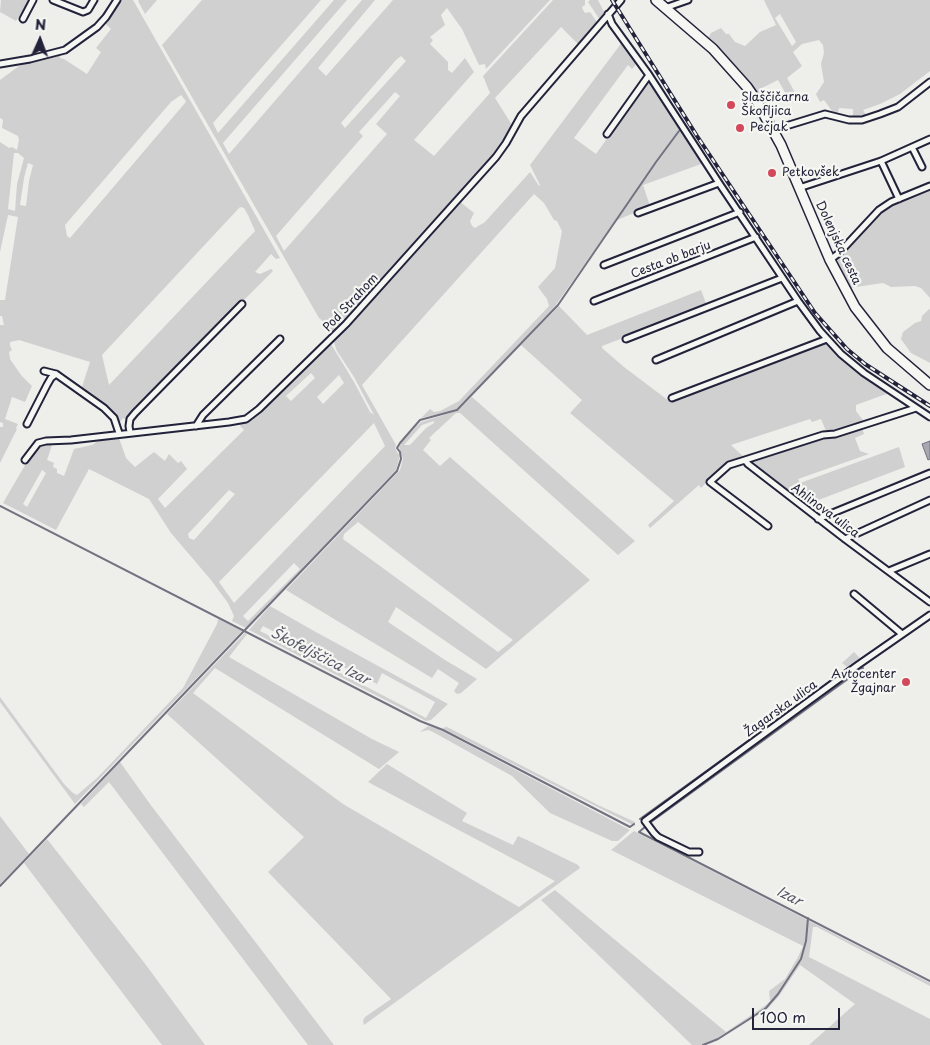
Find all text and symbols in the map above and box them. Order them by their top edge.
text: N [35,14,46,35]
north arrow [15,15,65,65]
place label: Slaščičarna Škofljica [741,91,809,119]
marker: Slaščičarna Škofljica [725,99,737,111]
place label: Pečjak [750,121,788,135]
marker: Pečjak [734,122,746,134]
place label: Petkovšek [782,166,839,180]
marker: Petkovšek [766,167,778,179]
street label: Dolenjska cesta [812,199,864,287]
street label: Cesta ob barju [629,238,713,282]
street label: Pod Strahom [320,271,382,335]
street label: Ahlinova ulica [788,481,862,541]
water label: Škofeljščica Izar [268,625,372,689]
place label: Avtocenter Žgajnar [831,668,896,696]
marker: Avtocenter Žgajnar [900,676,912,688]
street label: Žagarska ulica [742,678,820,740]
water label: Izar [774,884,804,910]
scale bar [755,998,842,1030]
text: 100 m [760,1005,806,1028]

